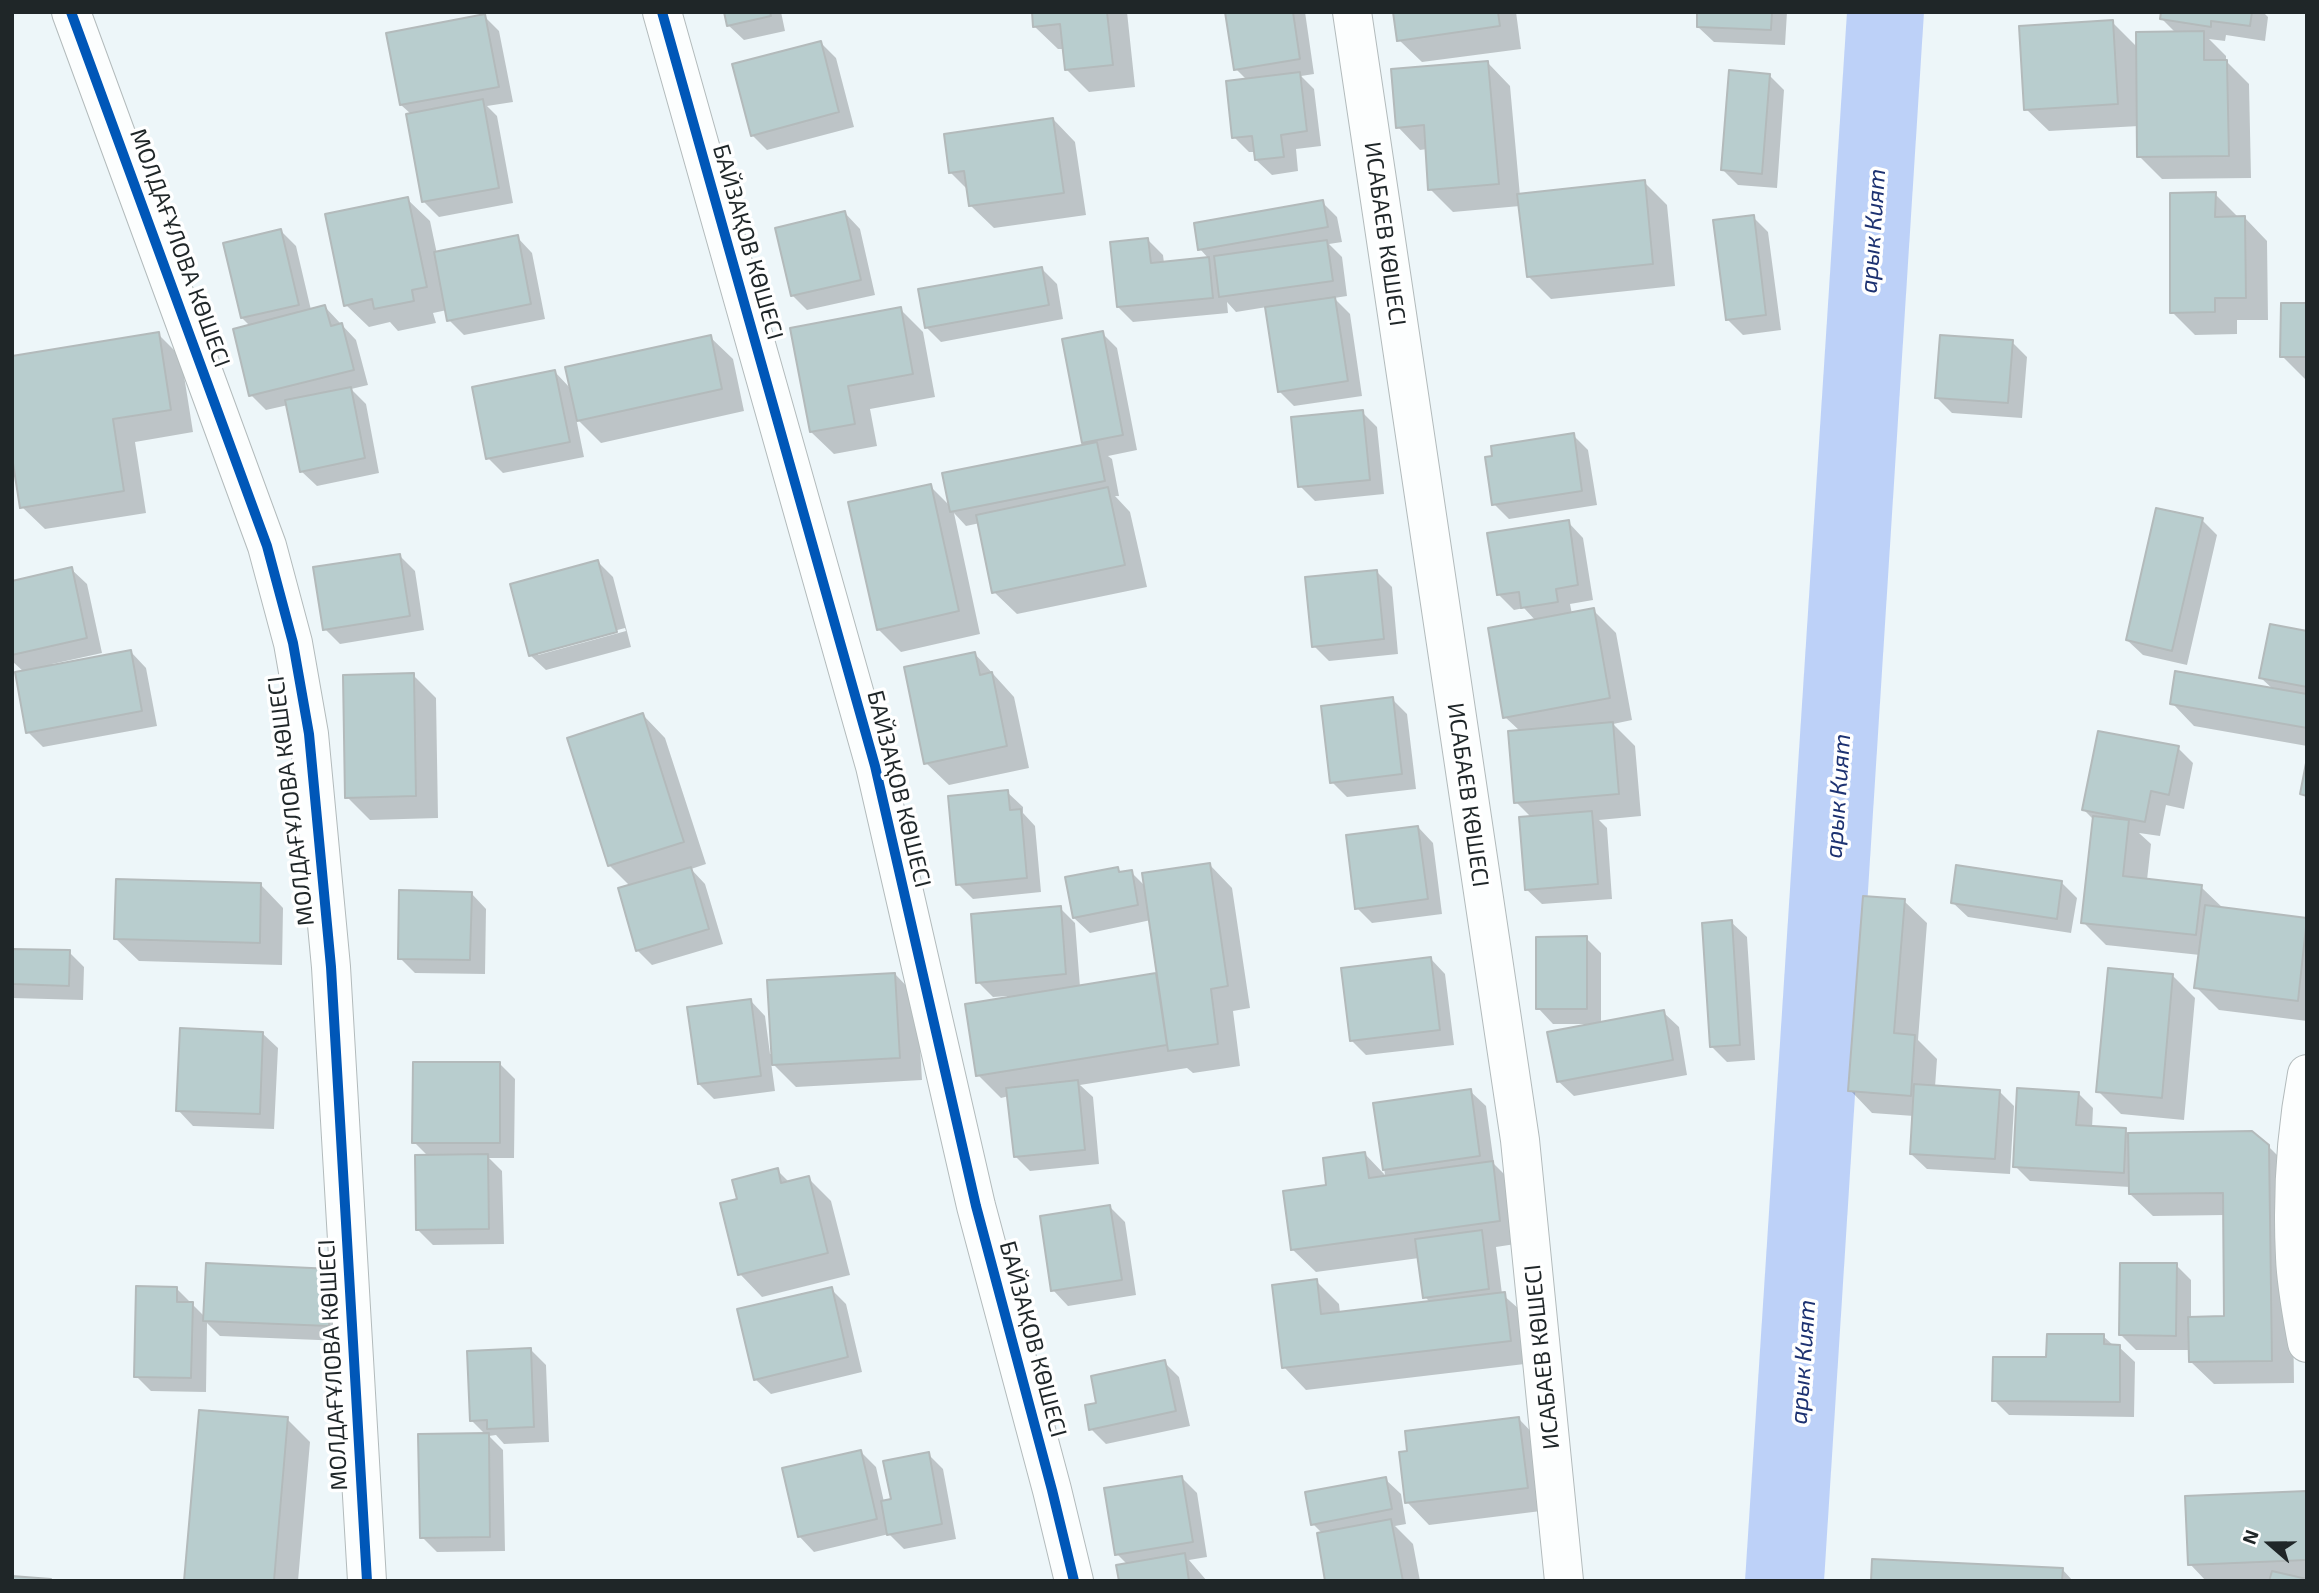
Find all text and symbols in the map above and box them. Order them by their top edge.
street label: МОЛДАҒҰЛОВА КӨШЕСІ [124,125,236,371]
street label: ИСАБАЕВ КӨШЕСІ [1358,140,1412,328]
street label: БАЙЗАҚОВ КӨШЕСІ [707,141,789,343]
water label: арык Кият [1854,168,1892,294]
street label: МОЛДАҒҰЛОВА КӨШЕСІ [262,674,320,928]
street label: БАЙЗАҚОВ КӨШЕСІ [861,688,937,890]
street label: ИСАБАЕВ КӨШЕСІ [1441,701,1495,889]
water label: арык Кият [1819,733,1857,859]
street label: БАЙЗАҚОВ КӨШЕСІ [994,1238,1072,1440]
street label: МОЛДАҒҰЛОВА КӨШЕСІ [313,1239,353,1491]
street label: ИСАБАЕВ КӨШЕСІ [1519,1263,1565,1451]
water label: арык Кият [1784,1299,1822,1425]
north arrow [2235,1509,2305,1579]
text: N [2237,1526,2263,1547]

